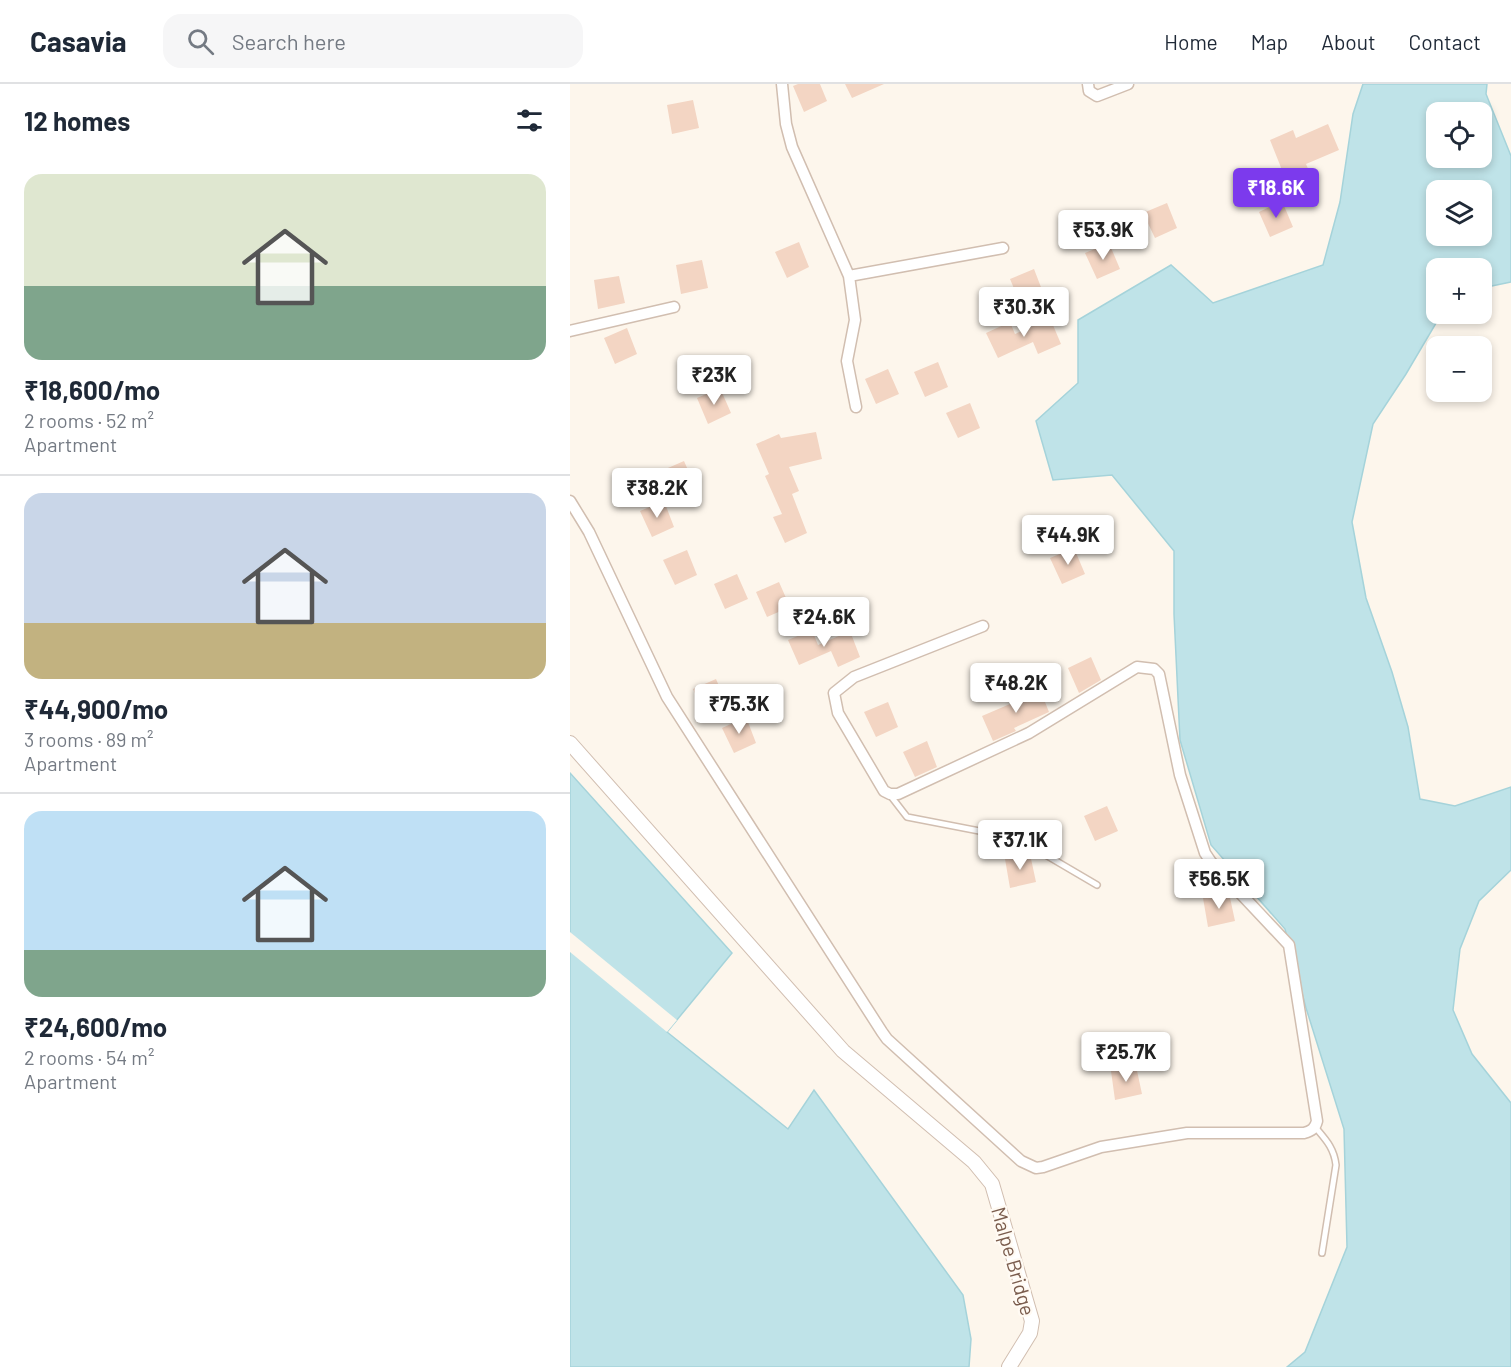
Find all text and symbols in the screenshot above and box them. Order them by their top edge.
search box [163,14,583,68]
text: Casavia [30,24,127,58]
icon: search [184,25,217,58]
text: Search here [232,28,346,54]
text: Home [1164,29,1218,54]
text: Map [1251,29,1288,54]
text: About [1321,29,1376,54]
text: Contact [1409,29,1481,54]
map controls [1426,102,1492,402]
button: locate [1426,102,1492,168]
icon: filters [513,104,546,137]
text: 12 homes [24,105,130,136]
pin: ₹18.6K [1227,168,1325,219]
text: ₹18.6K [1247,175,1305,199]
button: layers [1426,180,1492,246]
pin: ₹53.9K [1054,210,1152,261]
icon: home [231,213,339,321]
text: ₹53.9K [1072,217,1134,241]
button: + [1426,258,1492,324]
pin: ₹30.3K [975,287,1073,338]
text: ₹30.3K [993,294,1055,318]
button: − [1426,336,1492,402]
pin: ₹23K [678,355,750,406]
text: ₹23K [691,362,737,386]
text: ₹18,600/mo [24,374,160,405]
text: 2 rooms · 52 m² [24,408,154,432]
text: Apartment [24,432,117,456]
pin: ₹38.2K [608,468,706,519]
text: ₹38.2K [626,475,688,499]
pin: ₹44.9K [1019,515,1117,566]
text: ₹44.9K [1036,522,1100,546]
icon: home [231,532,339,640]
pin: ₹24.6K [775,597,873,648]
text: ₹24.6K [792,604,856,628]
pin: ₹48.2K [967,663,1065,714]
text: ₹48.2K [984,670,1048,694]
pin: ₹75.3K [690,684,788,735]
text: ₹75.3K [709,691,769,715]
text: ₹44,900/mo [24,693,168,724]
text: 3 rooms · 89 m² [24,727,154,751]
text: Apartment [24,751,117,775]
pin: ₹37.1K [971,820,1069,871]
text: ₹37.1K [992,827,1048,851]
icon: home [231,850,339,958]
pin: ₹56.5K [1170,859,1268,910]
text: ₹56.5K [1188,866,1250,890]
text: ₹24,600/mo [24,1011,167,1042]
pin: ₹25.7K [1077,1032,1175,1083]
text: ₹25.7K [1095,1039,1157,1063]
text: 2 rooms · 54 m² [24,1045,154,1069]
text: Apartment [24,1069,117,1093]
street label: Malpe Bridge [987,1204,1041,1318]

